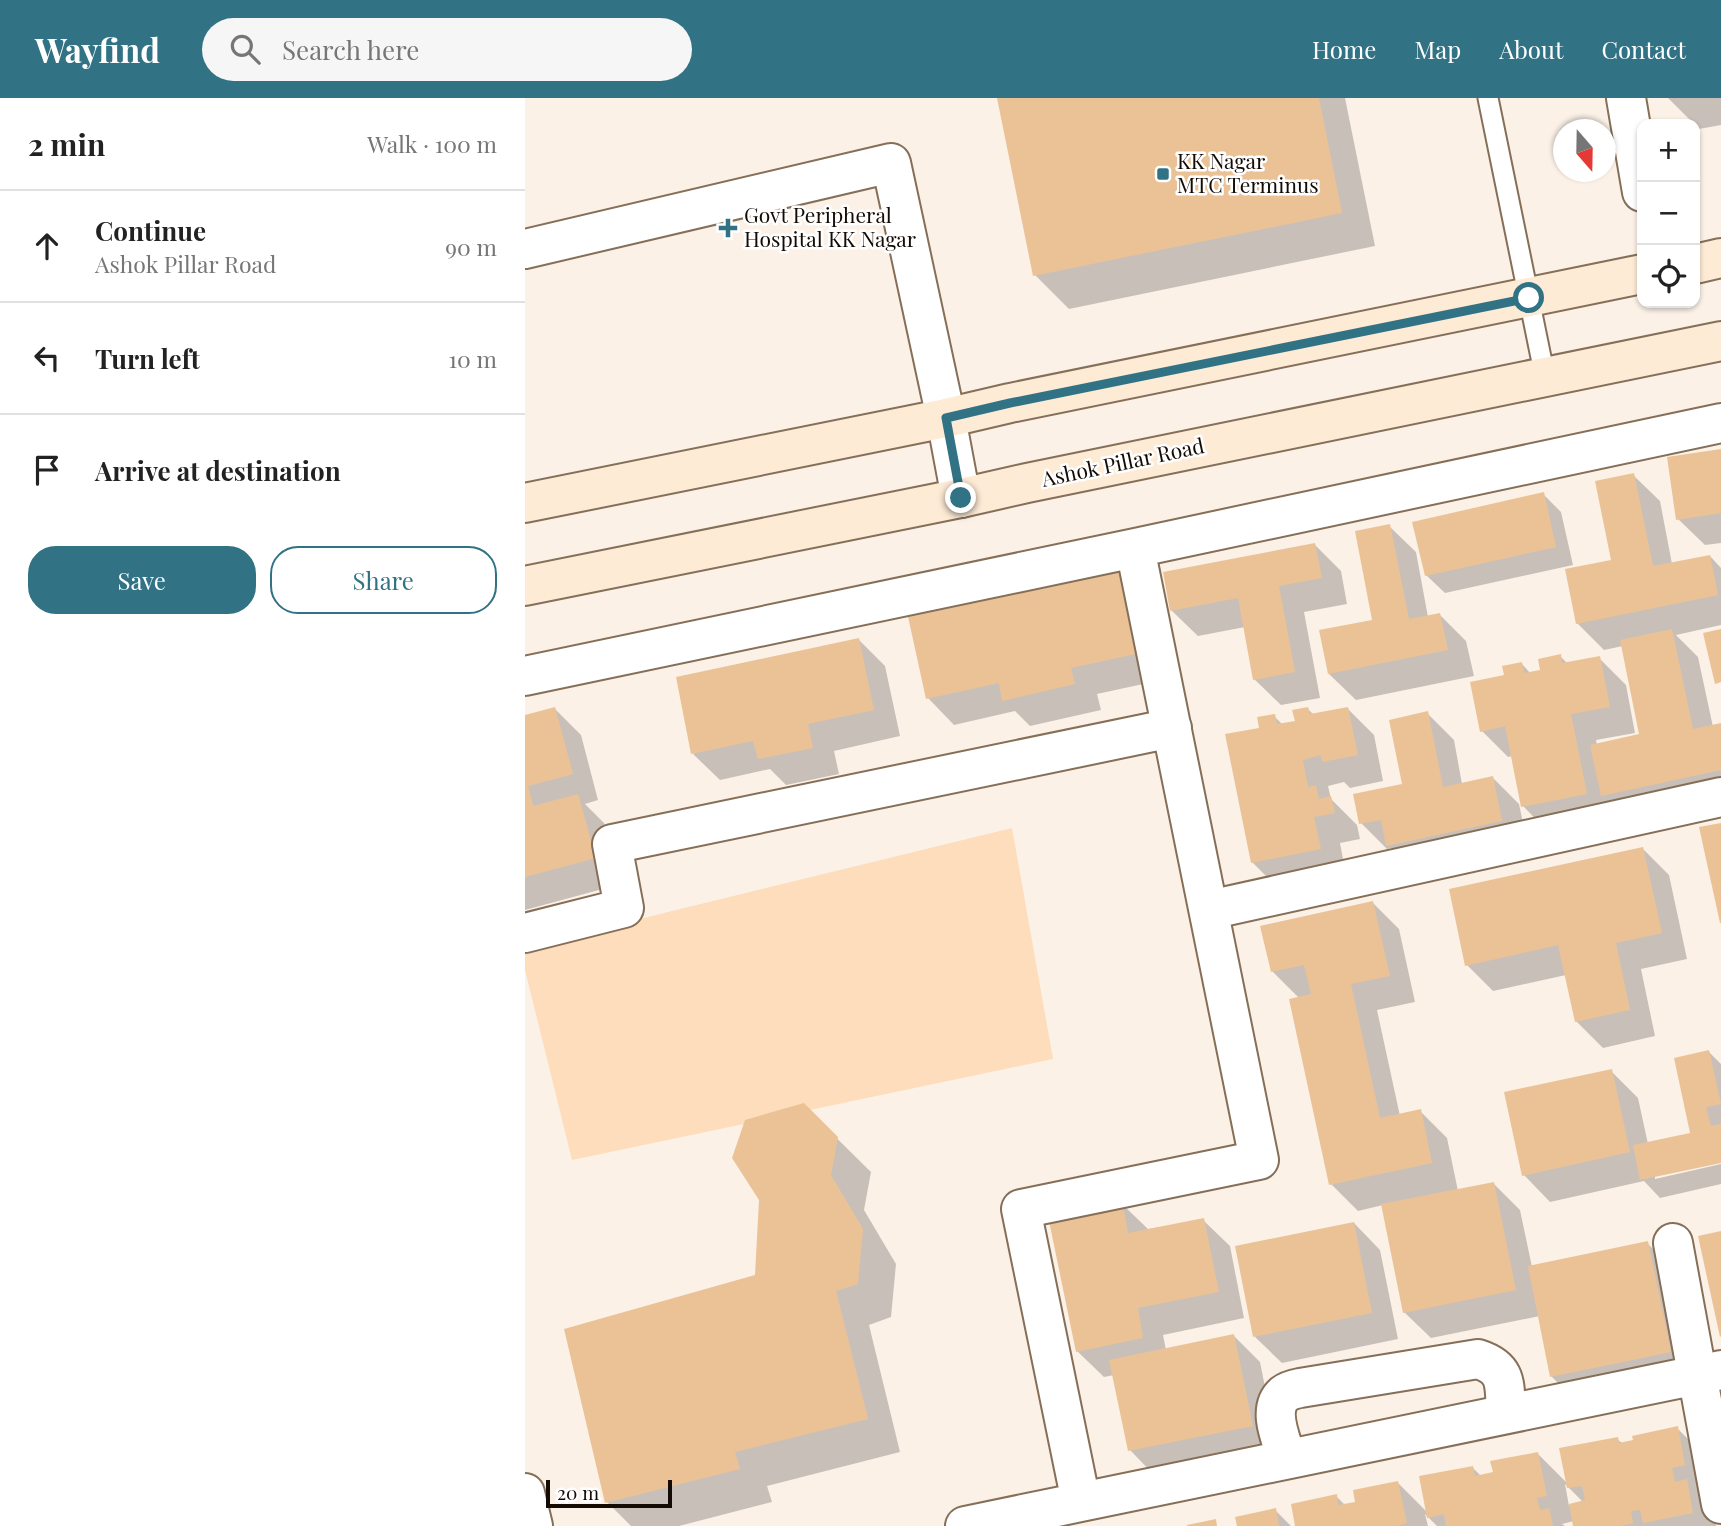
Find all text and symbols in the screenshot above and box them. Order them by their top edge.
search box [202,18,692,81]
text: Wayfind [35,27,160,71]
icon: search [226,30,264,68]
text: Search here [282,32,419,67]
text: Home [1312,33,1376,65]
text: Map [1414,33,1461,65]
text: About [1499,33,1563,65]
text: Contact [1601,33,1686,65]
north arrow [1553,119,1616,182]
map controls [1637,119,1700,308]
button: + [1637,119,1700,182]
text: 2 min [28,124,105,164]
text: Walk · 100 m [367,128,497,159]
place label: KK Nagar MTC Terminus [1177,146,1319,198]
marker: KK Nagar MTC Terminus [1155,166,1171,182]
button: − [1637,182,1700,245]
place label: Govt Peripheral Hospital KK Nagar [744,200,917,252]
text: Continue [95,213,206,248]
marker: Govt Peripheral Hospital KK Nagar [718,218,738,238]
icon: ahead [28,227,66,265]
text: 90 m [445,231,497,262]
button: locate [1637,245,1700,308]
text: Ashok Pillar Road [95,248,276,279]
route start [1513,282,1544,313]
icon: left [28,339,66,377]
text: Turn left [95,341,200,376]
text: 10 m [449,343,497,374]
street label: Ashok Pillar Road [1038,430,1206,492]
icon: arrive [28,451,66,489]
text: Arrive at destination [95,453,341,488]
route end [945,482,976,513]
button: Save [28,546,256,614]
button: Share [270,546,497,614]
scale bar [546,1477,672,1509]
text: 20 m [557,1479,599,1505]

